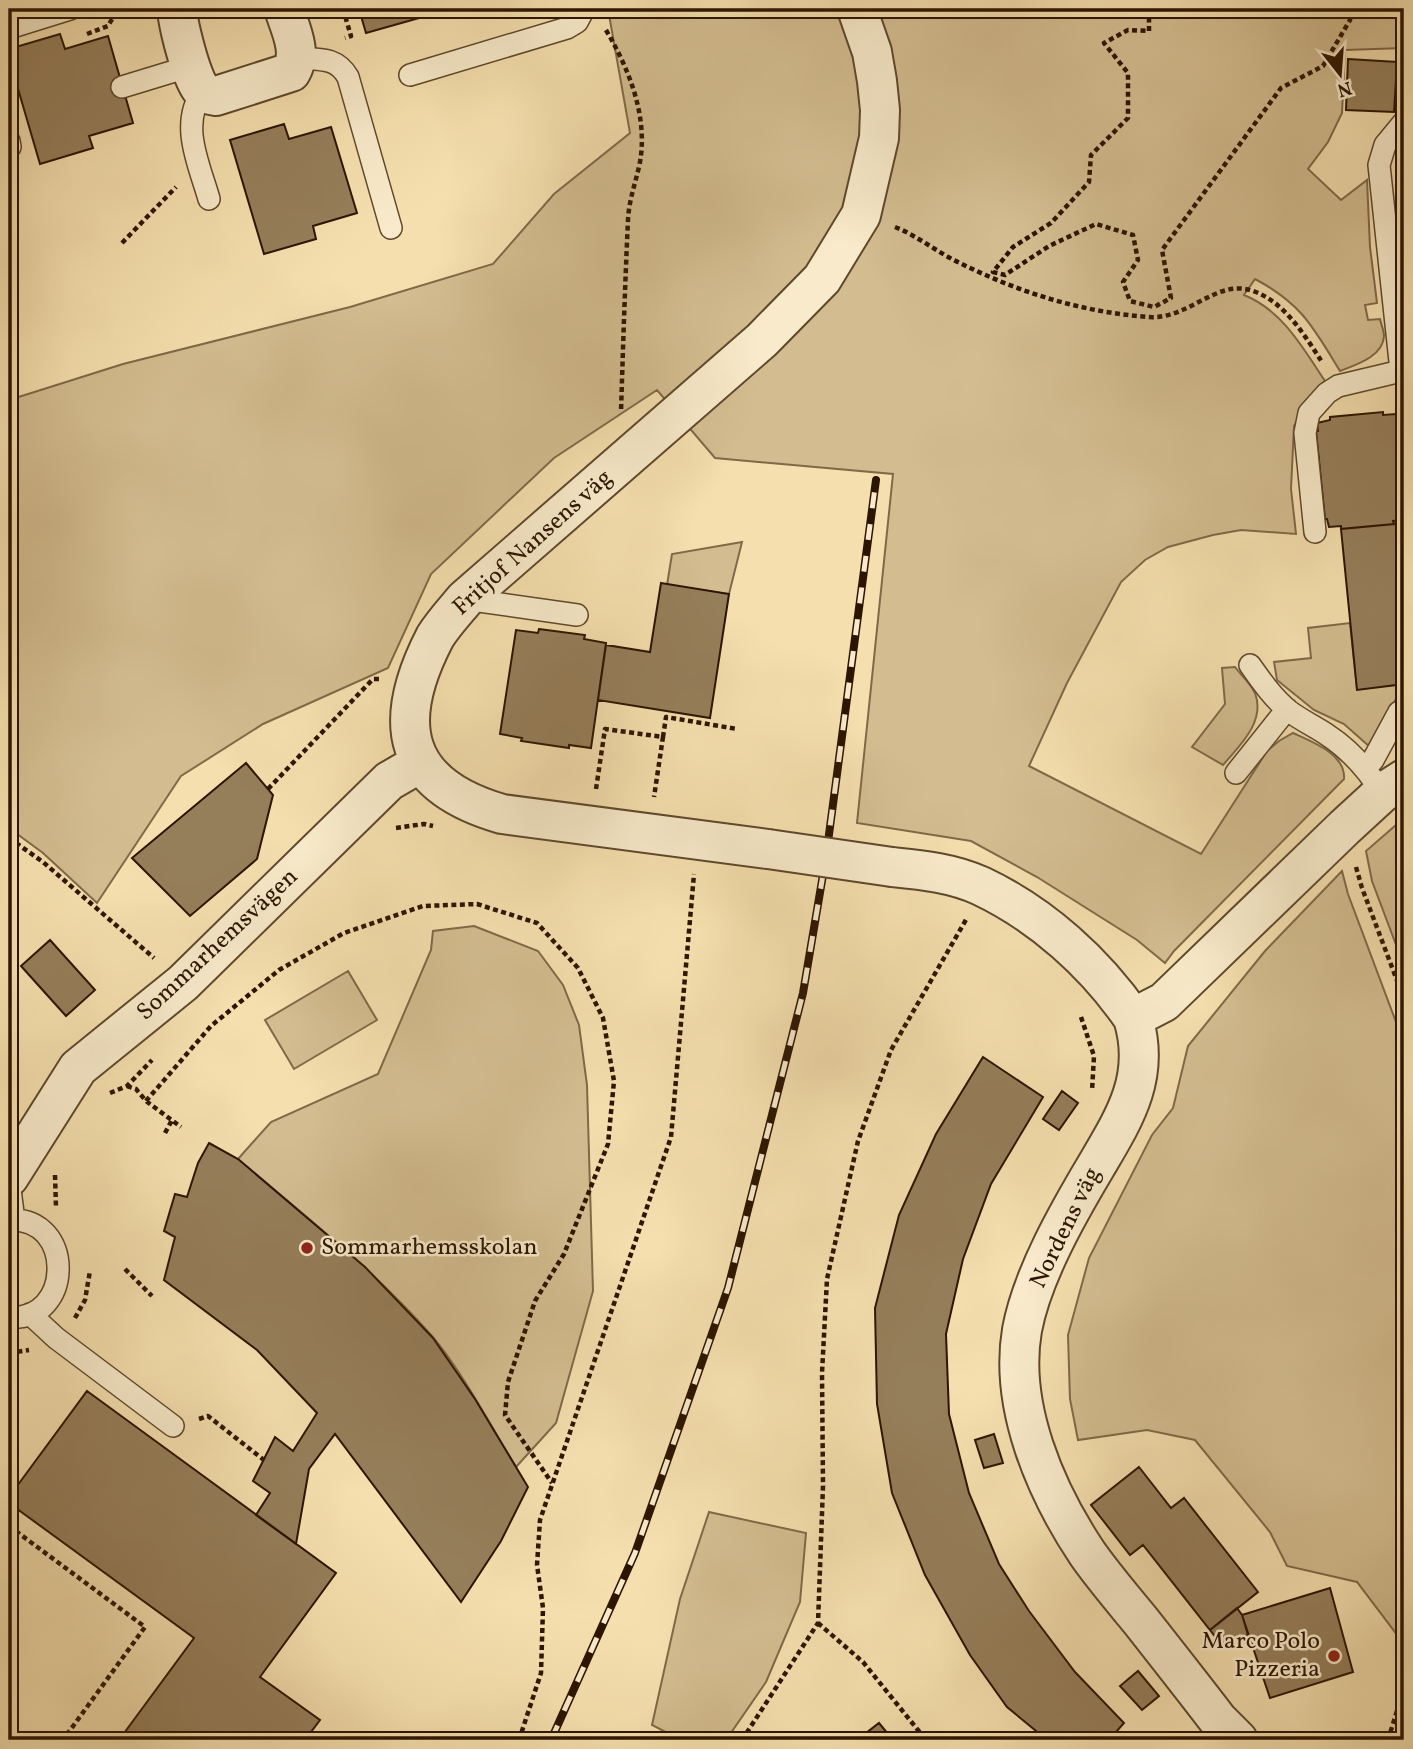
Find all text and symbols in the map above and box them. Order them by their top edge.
north arrow [1304,38,1374,108]
text: N [1334,74,1355,103]
street label: Fritjof Nansens väg [446,462,620,624]
street label: Sommarhemsvägen [130,861,306,1029]
street label: Nordens väg [1022,1162,1110,1294]
place label: Sommarhemsskolan [321,1231,538,1265]
marker: Sommarhemsskolan [299,1240,315,1256]
place label: Marco Polo Pizzeria [1201,1625,1320,1687]
marker: Marco Polo Pizzeria [1326,1648,1342,1664]

